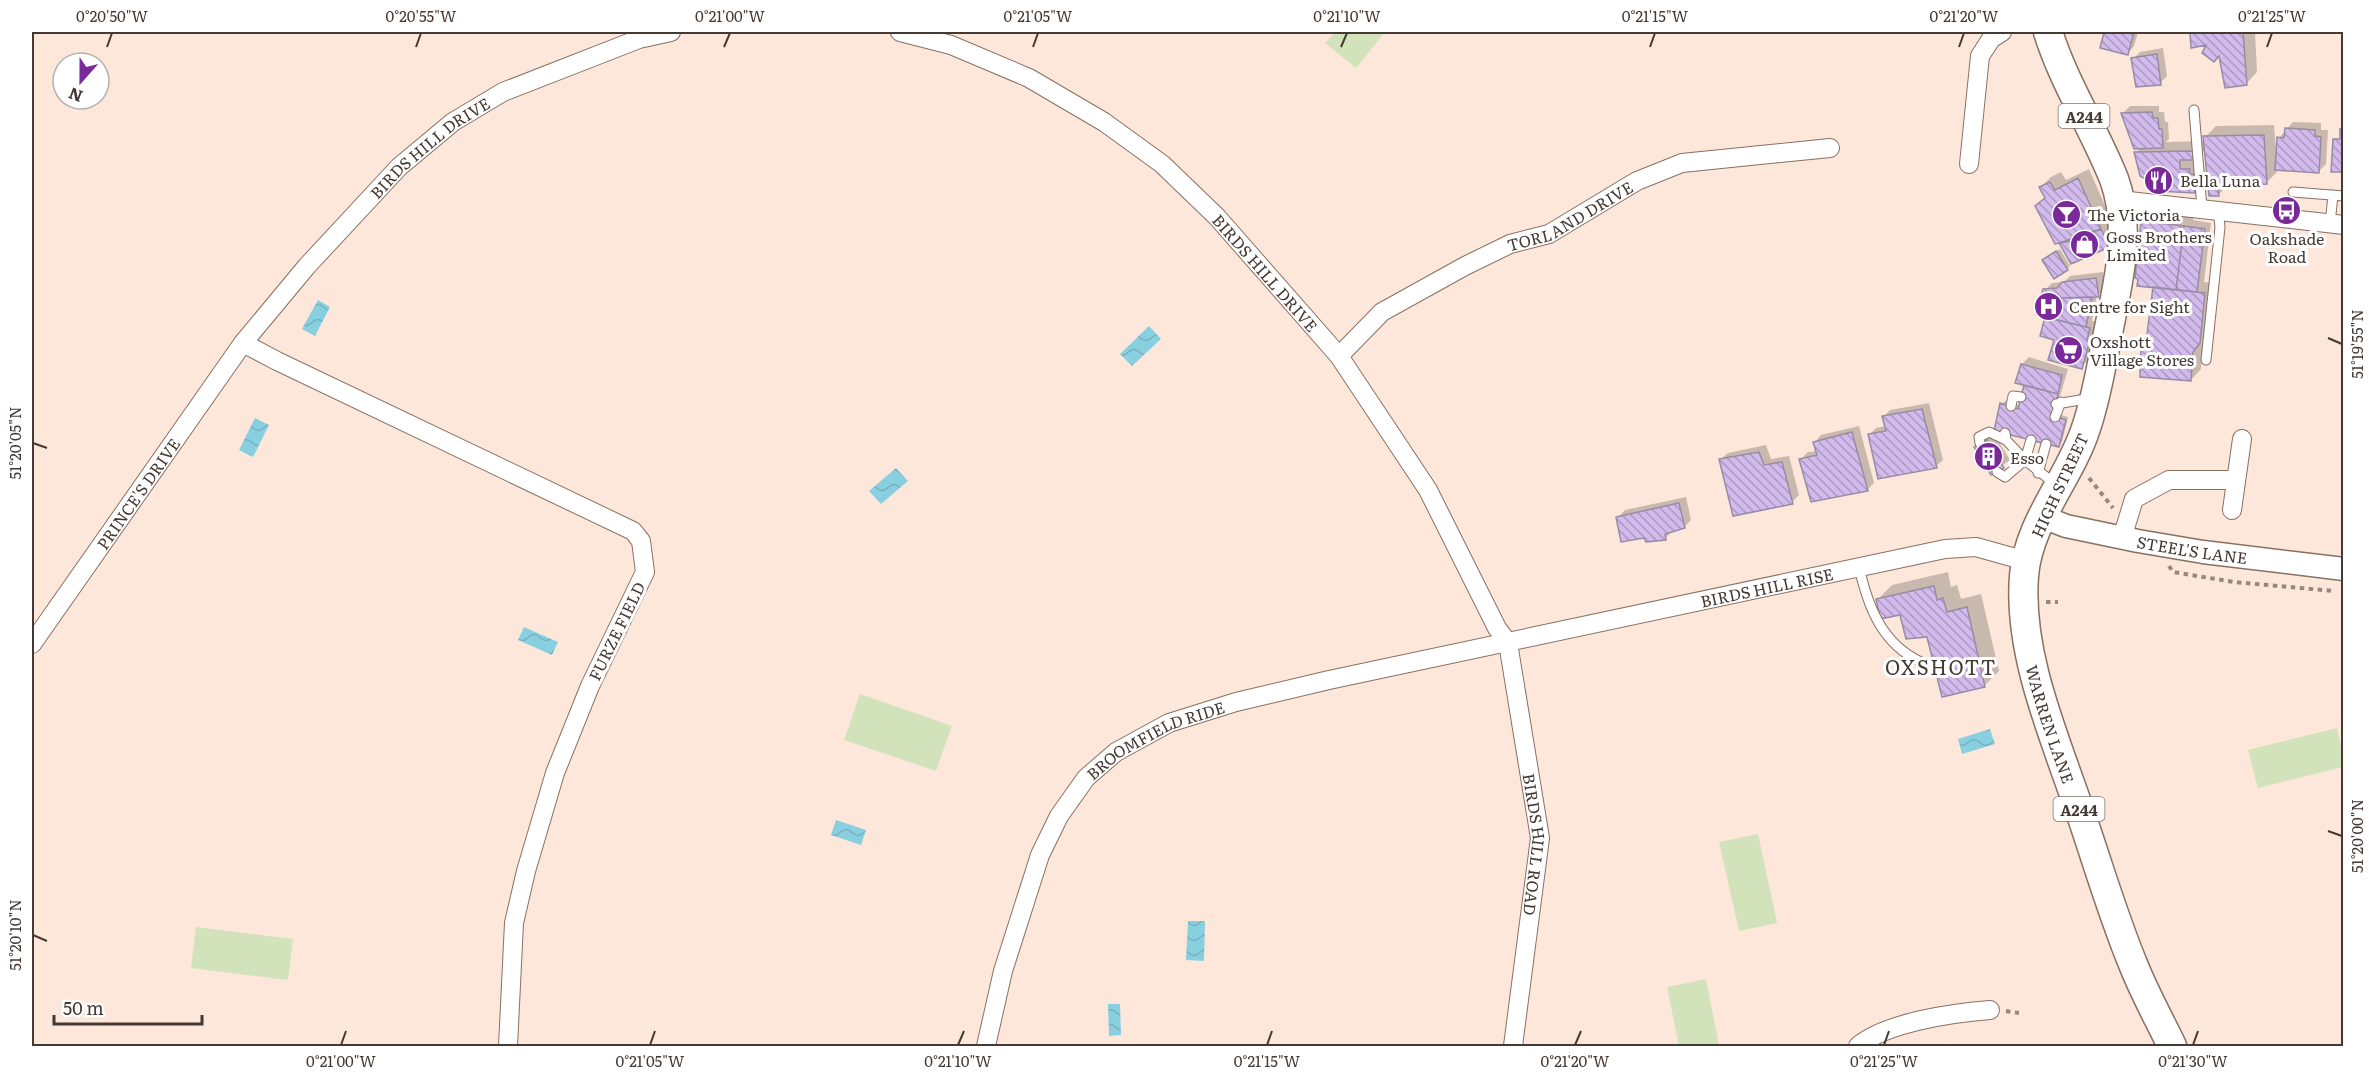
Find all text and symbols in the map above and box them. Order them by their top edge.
text: 0°20'50"W [76,4,149,27]
text: 0°20'55"W [386,4,457,27]
text: 0°21'00"W [695,4,766,27]
text: 0°21'05"W [1004,4,1073,27]
text: 0°21'10"W [1313,4,1381,27]
text: 0°21'15"W [1622,4,1689,27]
text: 0°21'20"W [1930,4,1999,27]
text: 0°21'25"W [2238,4,2307,27]
north arrow [51,51,111,111]
text: N [65,82,86,110]
street label: BIRDS HILL DRIVE [364,91,494,204]
road number: A244 [2058,104,2110,128]
restaurant icon: Bella Luna [2143,164,2175,196]
place label: Bella Luna [2180,168,2261,192]
street label: TORLAND DRIVE [1504,174,1637,256]
bus stop icon: Oakshade Road [2271,194,2303,226]
bar icon: The Victoria [2050,198,2082,230]
place label: The Victoria [2087,202,2181,226]
street label: BIRDS HILL DRIVE [1207,208,1324,337]
place label: Goss Brothers Limited [2106,224,2212,266]
place label: Oakshade Road [2250,226,2324,268]
shop icon: Goss Brothers Limited [2069,229,2101,261]
hospital icon: Centre for Sight [2032,290,2064,322]
place label: Centre for Sight [2069,294,2190,318]
text: 51°19'55"N [2345,309,2368,379]
place label: Oxshott Village Stores [2090,329,2194,371]
supermarket icon: Oxshott Village Stores [2053,334,2085,366]
text: 51°20'05"N [3,406,26,480]
street label: HIGH STREET [2024,429,2094,541]
street label: PRINCE'S DRIVE [90,433,185,554]
building icon: Esso [1973,441,2005,473]
place label: Esso [2010,445,2044,469]
street label: STEEL'S LANE [2135,529,2249,569]
street label: BIRDS HILL RISE [1698,561,1835,613]
street label: FURZE FIELD [582,578,650,684]
district label: OXSHOTT [1885,651,1997,681]
street label: WARREN LANE [2021,662,2081,786]
street label: BROOMFIELD RIDE [1080,694,1227,785]
street label: BIRDS HILL ROAD [1518,771,1552,917]
road number: A244 [2054,797,2104,821]
text: 51°20'00"N [2345,799,2368,873]
text: 51°20'10"N [3,899,26,971]
scale bar [54,988,202,1026]
text: 50 m [63,994,104,1021]
text: 0°21'00"W [306,1049,377,1072]
text: 0°21'05"W [616,1049,685,1072]
text: 0°21'10"W [924,1049,992,1072]
text: 0°21'15"W [1234,1049,1301,1072]
text: 0°21'20"W [1541,1049,1610,1072]
text: 0°21'25"W [1850,1049,1919,1072]
text: 0°21'30"W [2158,1049,2228,1072]

